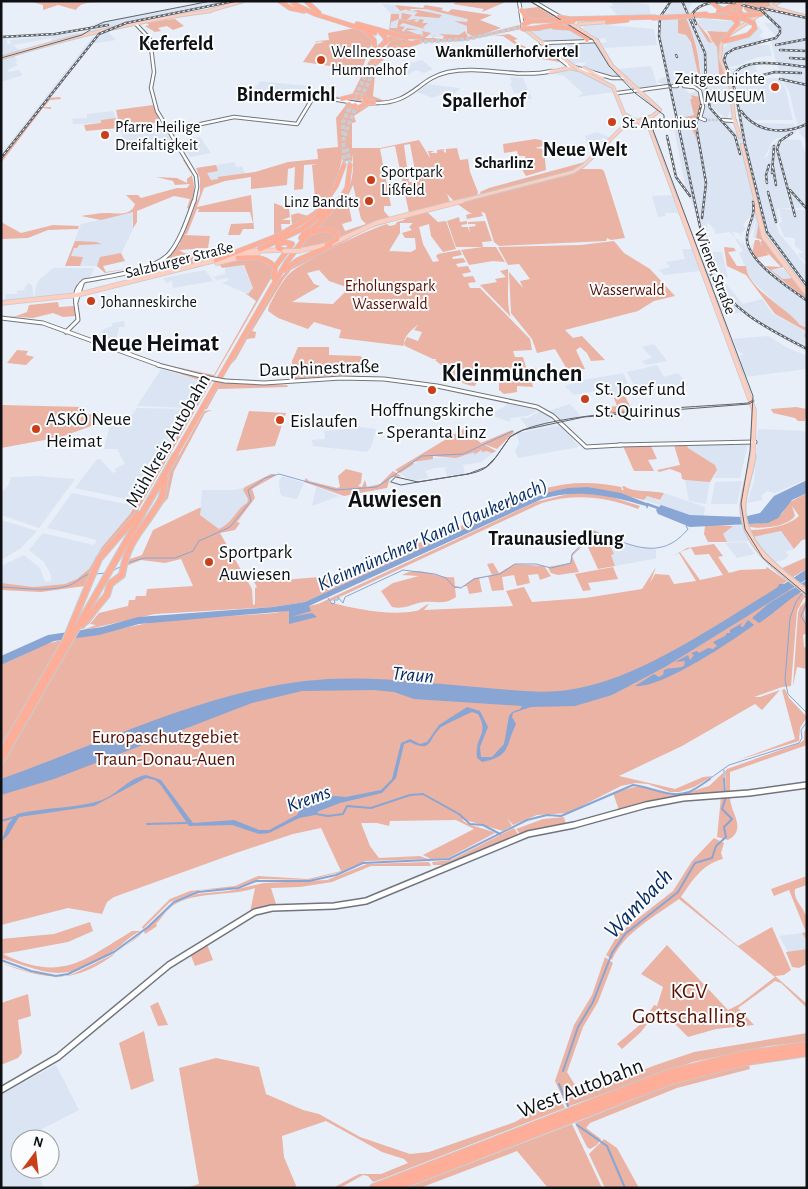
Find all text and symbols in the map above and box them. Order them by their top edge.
district label: Keferfeld [139,34,214,54]
place label: Wellnessoase Hummelhof [331,44,416,78]
district label: Wankmüllerhofviertel [435,44,579,60]
marker: Wellnessoase Hummelhof [315,54,327,66]
place label: Zeitgeschichte MUSEUM [675,71,765,105]
marker: Zeitgeschichte MUSEUM [769,81,781,93]
district label: Bindermichl [236,85,336,105]
district label: Spallerhof [442,91,527,111]
place label: St. Antonius [622,115,697,131]
marker: St. Antonius [606,116,618,128]
place label: Pfarre Heilige Dreifaltigkeit [115,119,200,153]
marker: Pfarre Heilige Dreifaltigkeit [99,129,111,141]
district label: Neue Welt [543,140,627,160]
district label: Scharlinz [475,155,534,171]
place label: Sportpark Lißfeld [381,164,443,198]
marker: Sportpark Lißfeld [365,174,377,186]
place label: Linz Bandits [284,194,359,210]
marker: Linz Bandits [363,195,375,207]
street label: Wiener Straße [691,226,739,316]
street label: Salzburger Straße [124,239,235,281]
park label: Erholungspark Wasserwald [345,278,436,312]
park label: Wasserwald [589,282,665,298]
place label: Johanneskirche [101,294,197,310]
marker: Johanneskirche [85,295,97,307]
district label: Neue Heimat [91,332,219,356]
street label: Dauphinestraße [258,357,380,380]
district label: Kleinmünchen [442,362,582,386]
street label: Mühlkreis Autobahn [122,371,214,511]
place label: St. Josef und St. Quirinus [595,380,686,421]
marker: Hoffnungskirche - Speranta Linz [426,384,438,396]
marker: St. Josef und St. Quirinus [579,393,591,405]
place label: Hoffnungskirche - Speranta Linz [370,401,494,442]
place label: ASKÖ Neue Heimat [46,409,131,451]
place label: Eislaufen [290,412,358,431]
marker: Eislaufen [274,414,286,426]
marker: ASKÖ Neue Heimat [30,423,42,435]
water label: Kleinmünchner Kanal (Jaukerbach) [314,475,550,595]
district label: Auwiesen [348,488,442,512]
district label: Traunausiedlung [488,529,625,549]
place label: Sportpark Auwiesen [219,543,292,584]
marker: Sportpark Auwiesen [203,556,215,568]
water label: Traun [391,663,435,687]
park label: Europaschutzgebiet Traun-Donau-Auen [91,728,239,769]
water label: Krems [284,782,334,816]
water label: Wambach [600,864,678,943]
park label: KGV Gottschalling [632,980,746,1027]
street label: West Autobahn [514,1054,646,1122]
north arrow [10,1129,60,1179]
text: N [32,1134,45,1150]

